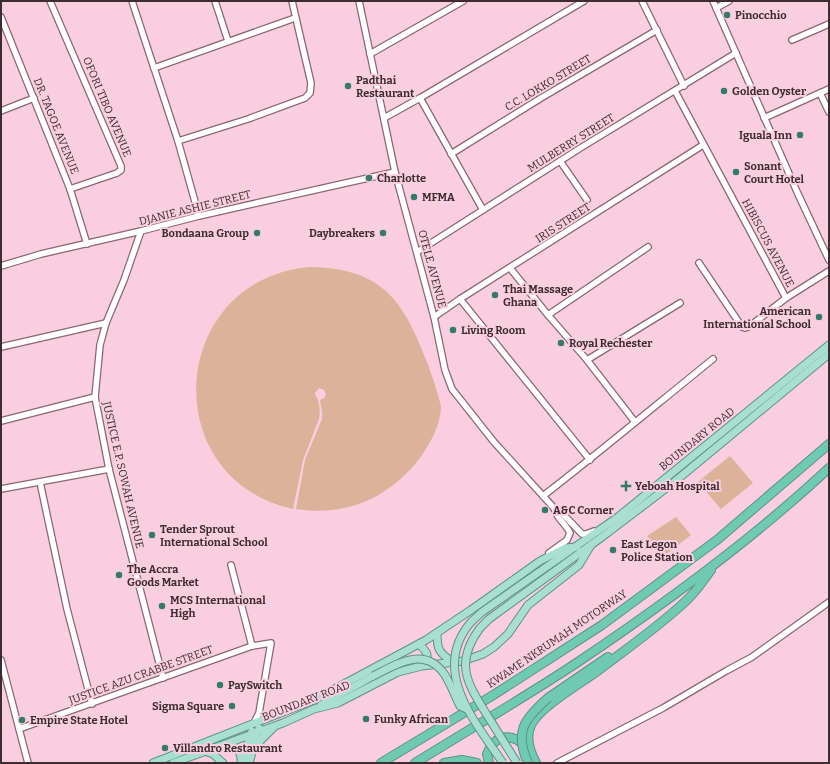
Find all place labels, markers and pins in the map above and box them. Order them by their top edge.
place label: Pinocchio [735,9,787,22]
marker: Pinocchio [722,10,732,20]
place label: Padthai Restaurant [356,74,415,100]
marker: Padthai Restaurant [343,81,353,91]
place label: Golden Oyster [732,85,807,98]
marker: Golden Oyster [719,86,729,96]
place label: Iguala Inn [739,129,792,142]
marker: Iguala Inn [795,130,805,140]
place label: Sonant Court Hotel [744,160,805,186]
marker: Sonant Court Hotel [731,167,741,177]
place label: Charlotte [377,172,426,185]
marker: Charlotte [364,173,374,183]
place label: MFMA [422,191,455,204]
marker: MFMA [409,192,419,202]
place label: Bondaana Group [162,227,249,240]
place label: Daybreakers [309,227,376,240]
marker: Bondaana Group [252,228,262,238]
marker: Daybreakers [378,228,388,238]
place label: Thai Massage Ghana [503,283,573,309]
marker: Thai Massage Ghana [490,290,500,300]
place label: American International School [703,305,812,331]
marker: American International School [814,312,824,322]
place label: Living Room [461,324,526,337]
marker: Living Room [448,325,458,335]
place label: Royal Rechester [569,337,653,350]
marker: Royal Rechester [556,338,566,348]
marker: Yeboah Hospital [620,480,632,492]
place label: Yeboah Hospital [635,480,720,493]
place label: A&C Corner [553,504,615,517]
marker: A&C Corner [540,505,550,515]
place label: Tender Sprout International School [160,523,268,549]
marker: Tender Sprout International School [147,530,157,540]
place label: East Legon Police Station [621,538,693,564]
marker: East Legon Police Station [608,545,618,555]
place label: The Accra Goods Market [127,563,200,589]
marker: The Accra Goods Market [114,570,124,580]
place label: MCS International High [170,594,266,620]
marker: MCS International High [157,601,167,611]
place label: PaySwitch [228,679,282,692]
marker: PaySwitch [215,680,225,690]
place label: Sigma Square [152,700,224,713]
marker: Sigma Square [227,701,237,711]
place label: Funky African [374,713,448,726]
place label: Empire State Hotel [30,714,129,727]
marker: Funky African [361,714,371,724]
marker: Empire State Hotel [17,715,27,725]
place label: Villandro Restaurant [173,742,283,755]
marker: Villandro Restaurant [160,743,170,753]

